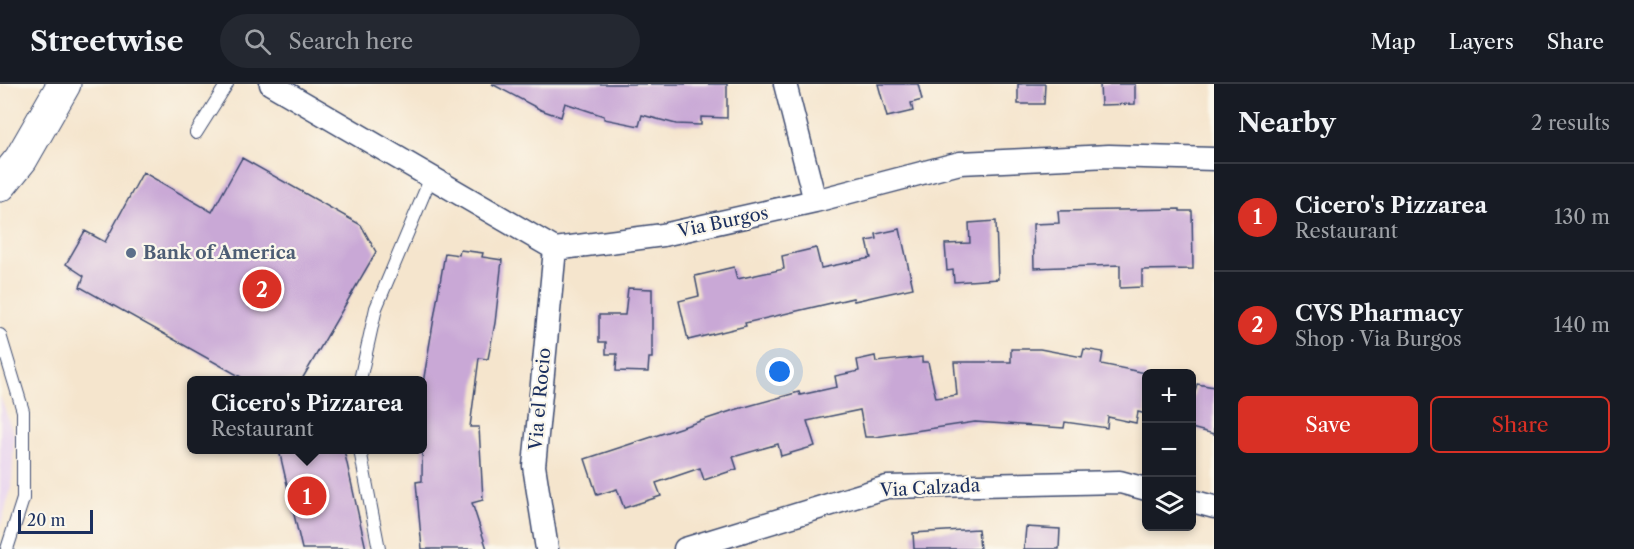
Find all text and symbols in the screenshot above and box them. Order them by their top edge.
search box [220,14,640,68]
text: Streetwise [30,24,184,58]
icon: search [241,25,274,58]
text: Search here [289,28,413,55]
text: Map [1371,29,1416,54]
text: Layers [1449,29,1514,54]
text: Share [1547,29,1604,54]
text: Nearby [1238,107,1336,139]
text: 2 results [1531,111,1610,135]
text: Cicero's Pizzarea [1295,192,1487,219]
street label: Via Burgos [675,202,770,243]
text: 1 [1253,205,1262,229]
text: 130 m [1554,205,1610,229]
text: Restaurant [1295,219,1398,243]
place label: Bank of America [143,242,297,264]
marker: Bank of America [124,246,138,260]
pin: 2 [242,266,282,312]
text: CVS Pharmacy [1295,300,1463,327]
text: 2 [1252,313,1263,337]
text: 140 m [1553,313,1610,337]
text: Shop · Via Burgos [1295,327,1462,351]
street label: Via el Rocio [524,347,555,452]
your location [765,357,794,386]
map controls [1142,369,1196,531]
button: + [1142,369,1196,423]
popup [187,376,427,454]
text: Cicero's Pizzarea [211,390,403,417]
button: Save [1238,396,1418,453]
button: Share [1430,396,1610,453]
text: Restaurant [211,417,314,441]
button: − [1142,423,1196,477]
pin: 1 [288,474,326,518]
street label: Via Calzada [878,474,981,502]
button: layers [1142,477,1196,531]
scale bar [18,507,93,534]
text: 20 m [27,510,66,530]

